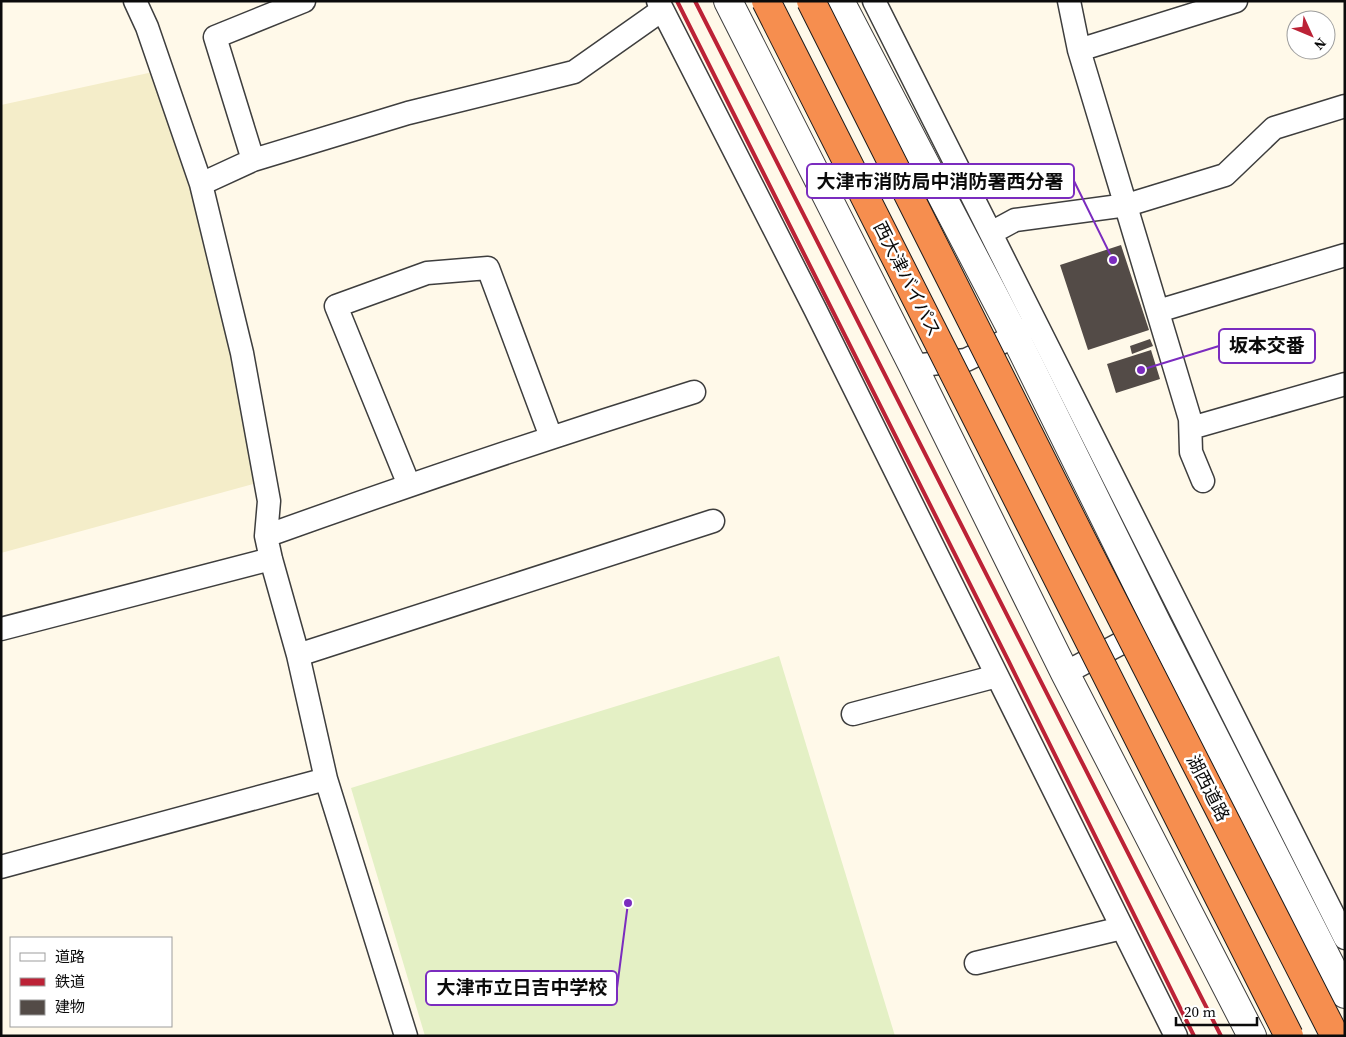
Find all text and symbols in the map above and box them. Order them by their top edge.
north arrow [1286,10,1336,60]
text: N [1310,33,1331,55]
callout: 大津市消防局中消防署西分署 [807,164,1074,198]
text: 大津市消防局中消防署西分署 [816,168,1064,194]
street label: 西大津バイパス [868,217,947,340]
callout: 坂本交番 [1219,329,1315,363]
text: 坂本交番 [1229,332,1305,358]
street label: 湖西道路 [1181,750,1236,826]
legend [10,937,172,1027]
text: 道路 [55,946,85,967]
text: 鉄道 [55,971,85,992]
callout: 大津市立日吉中学校 [426,971,617,1005]
text: 大津市立日吉中学校 [436,974,608,1000]
scale bar [1176,994,1257,1026]
text: 建物 [55,996,85,1017]
text: 20 m [1184,1001,1216,1022]

